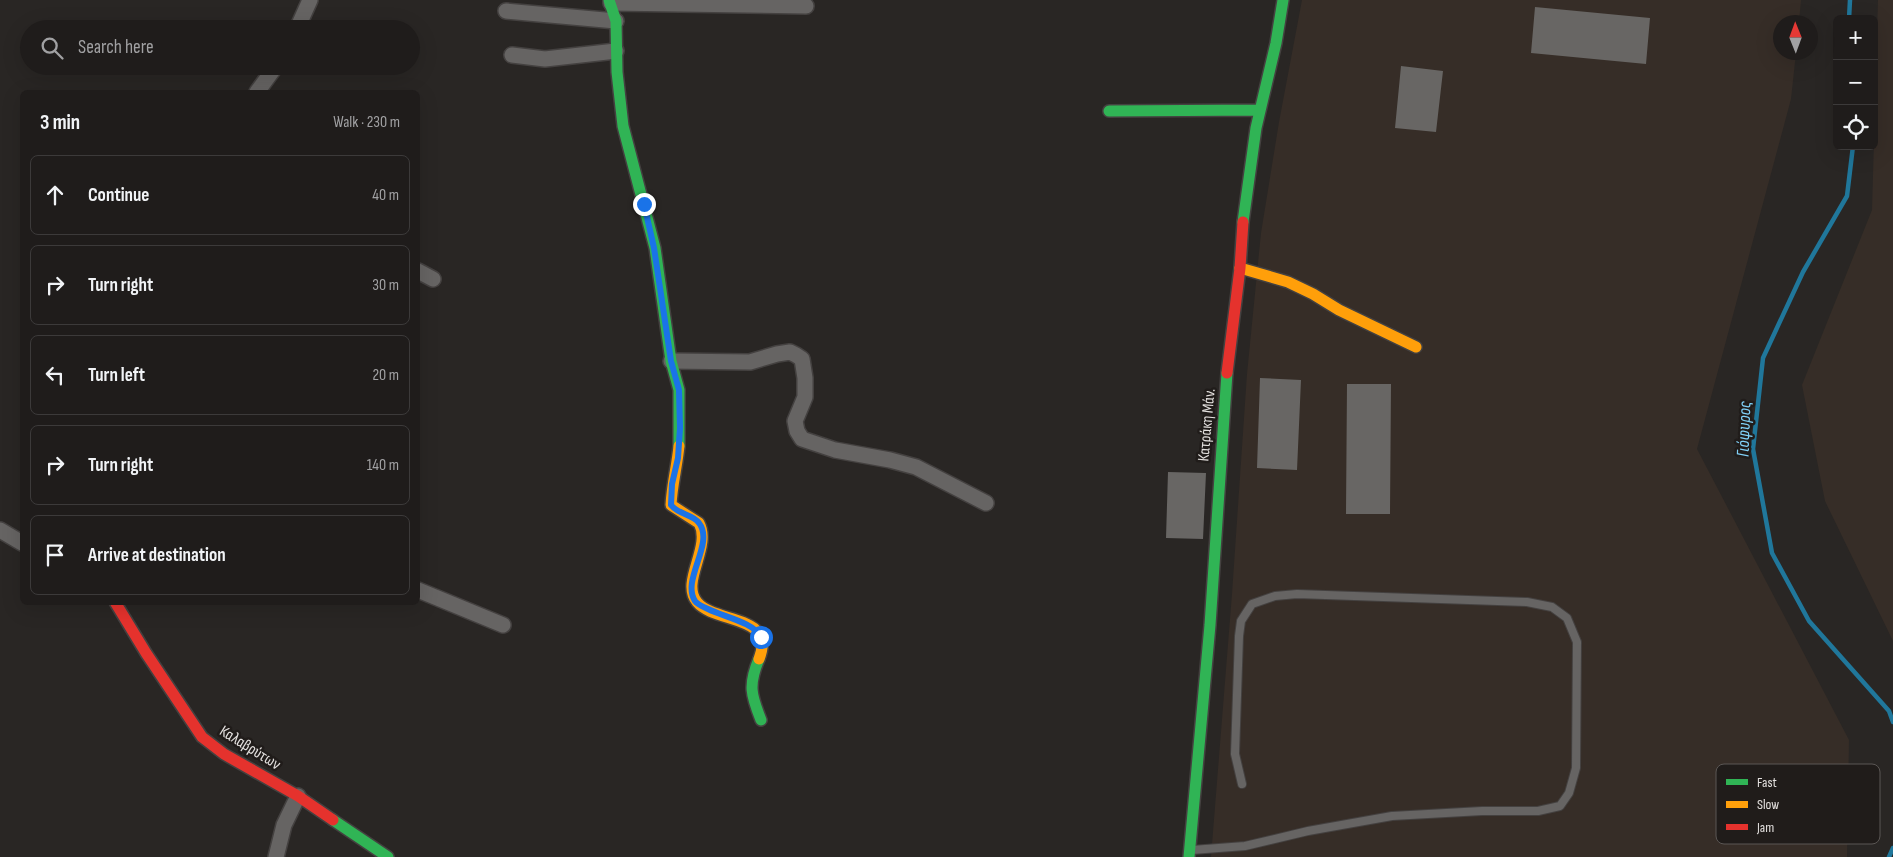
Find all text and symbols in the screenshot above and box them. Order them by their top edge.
north arrow [1773,15,1818,60]
map controls [1833,15,1878,150]
button: + [1833,15,1878,60]
search box [20,20,420,75]
icon: search [38,34,66,62]
text: Search here [78,36,154,59]
button: − [1833,60,1878,105]
button: locate [1833,105,1878,150]
text: 3 min [40,110,80,135]
text: Walk · 230 m [333,113,400,132]
icon: ahead [41,181,69,209]
text: Continue [88,184,149,207]
text: 40 m [372,186,399,205]
route end [633,193,656,216]
icon: right [41,271,69,299]
text: Turn right [88,274,153,297]
text: 30 m [372,276,399,295]
icon: left [41,361,69,389]
text: Turn left [88,364,145,387]
text: 20 m [372,366,399,385]
street label: Κατράκη Μάν. [1194,388,1220,462]
water label: Γιόφυρος [1733,401,1755,457]
icon: right [41,451,69,479]
text: Turn right [88,454,153,477]
text: 140 m [367,456,399,475]
icon: arrive [41,541,69,569]
text: Arrive at destination [88,544,226,567]
route start [750,626,773,649]
street label: Καλαβρύτων [216,722,284,774]
legend [1716,764,1880,844]
text: Fast [1757,774,1777,791]
text: Slow [1757,796,1779,813]
text: Jam [1756,819,1774,836]

